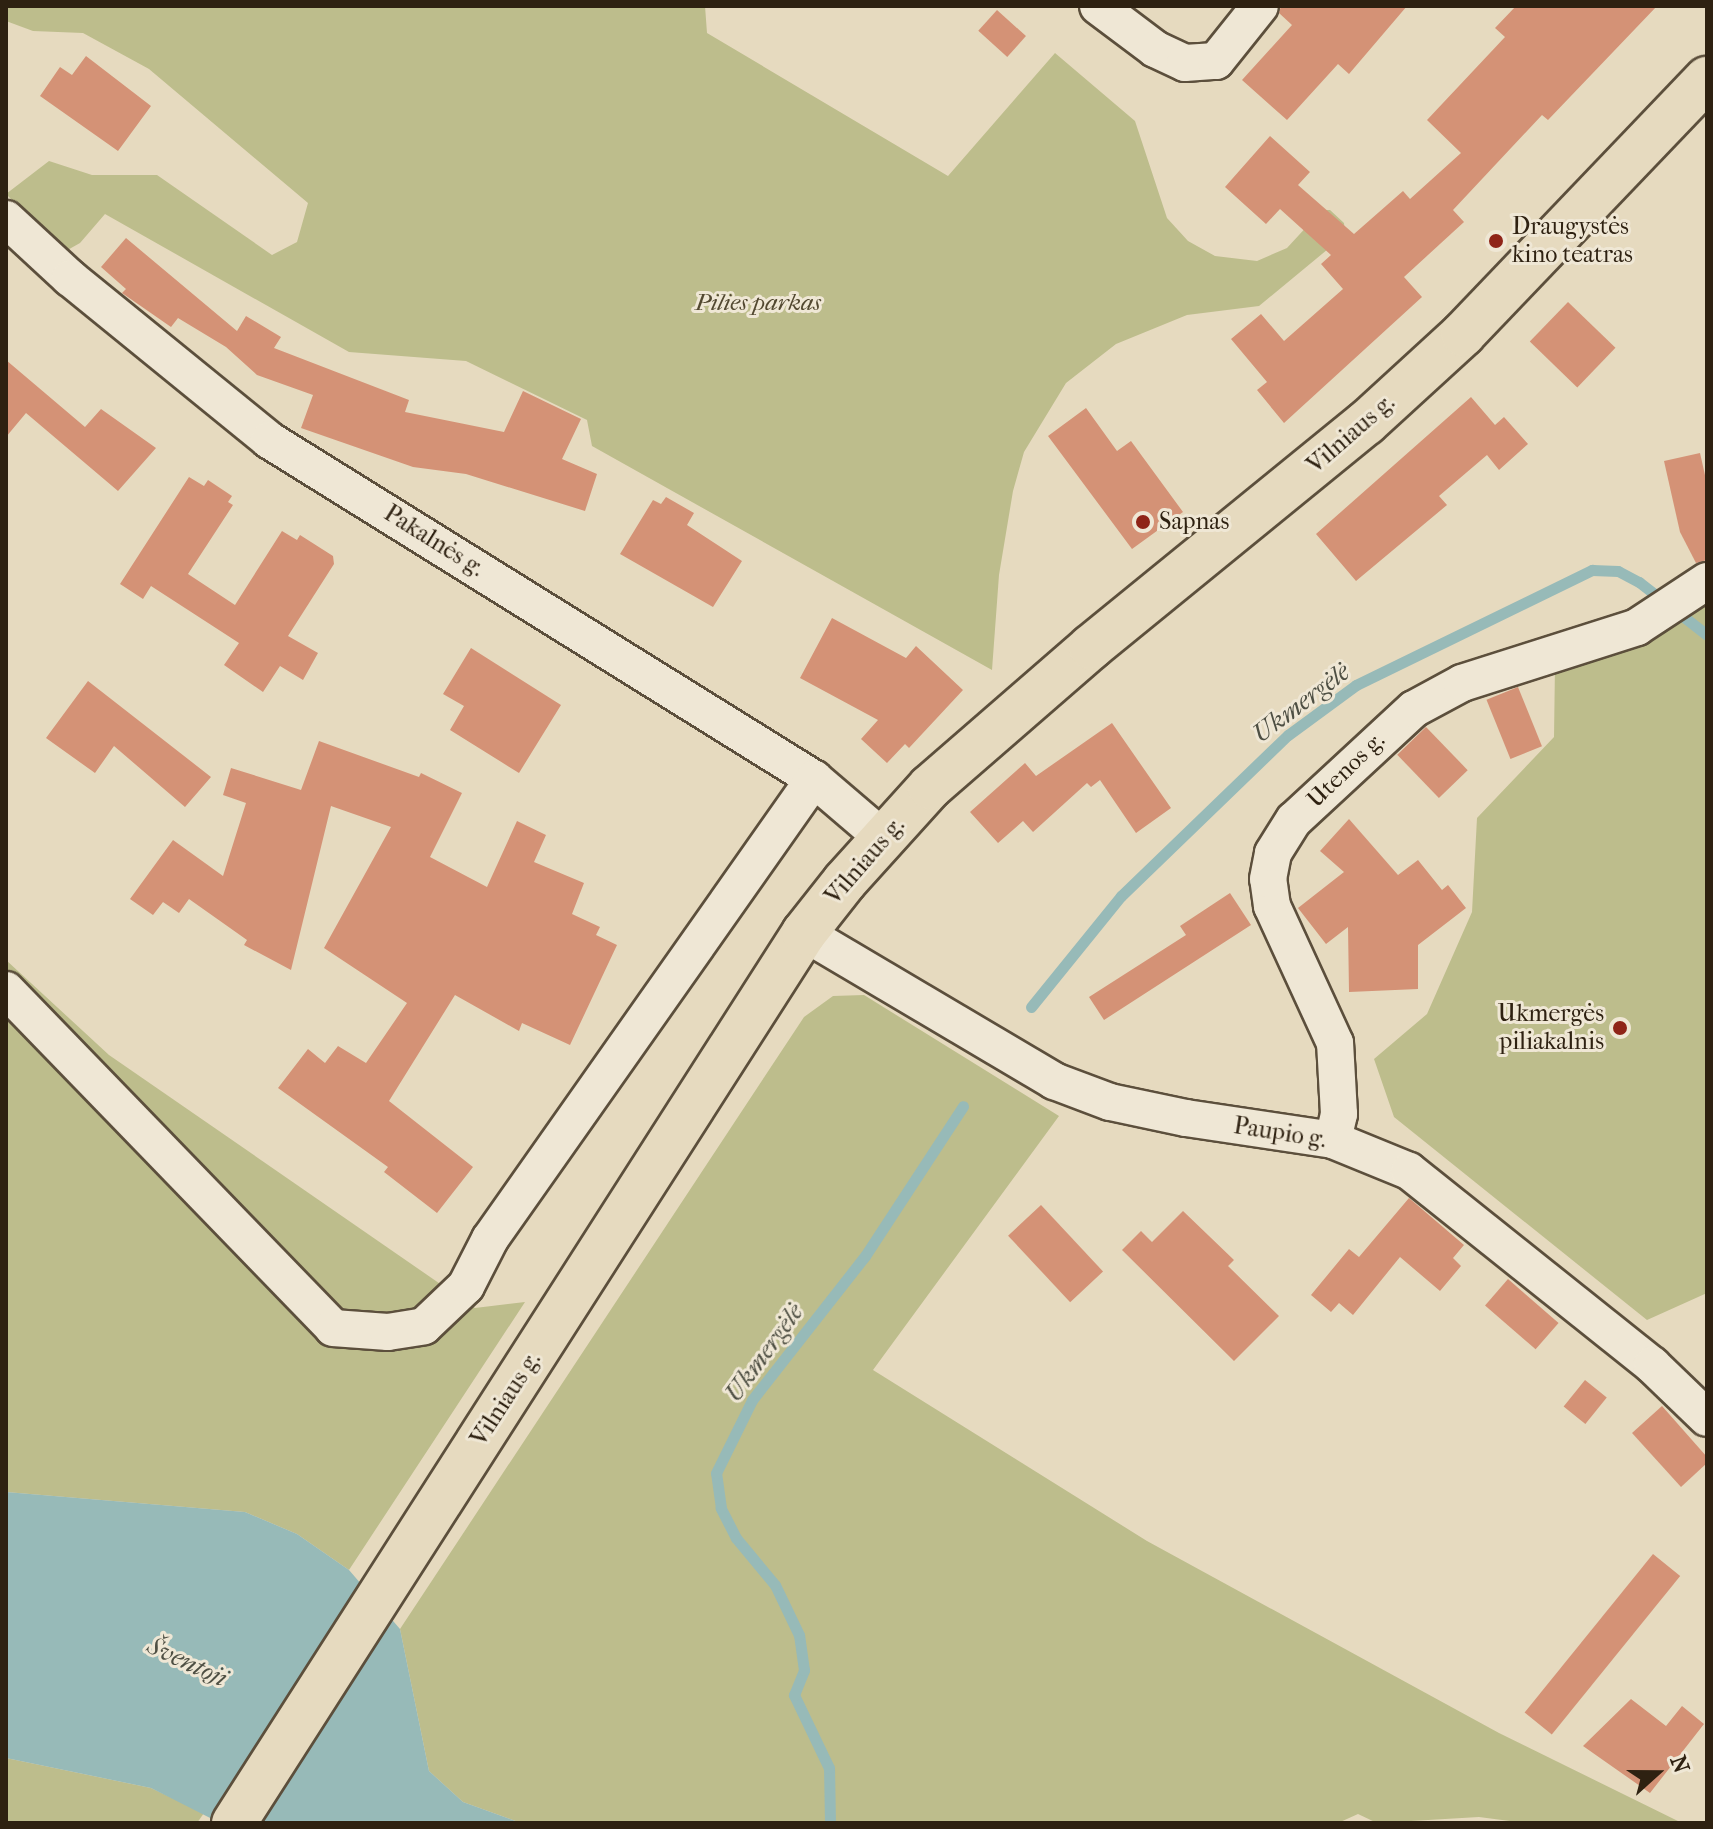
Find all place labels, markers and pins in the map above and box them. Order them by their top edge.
place label: Draugystės kino teatras [1512,213,1633,269]
marker: Draugystės kino teatras [1487,232,1505,250]
place label: Sapnas [1159,508,1229,536]
marker: Sapnas [1134,513,1152,531]
place label: Ukmergės piliakalnis [1498,1000,1604,1056]
marker: Ukmergės piliakalnis [1611,1019,1629,1037]

